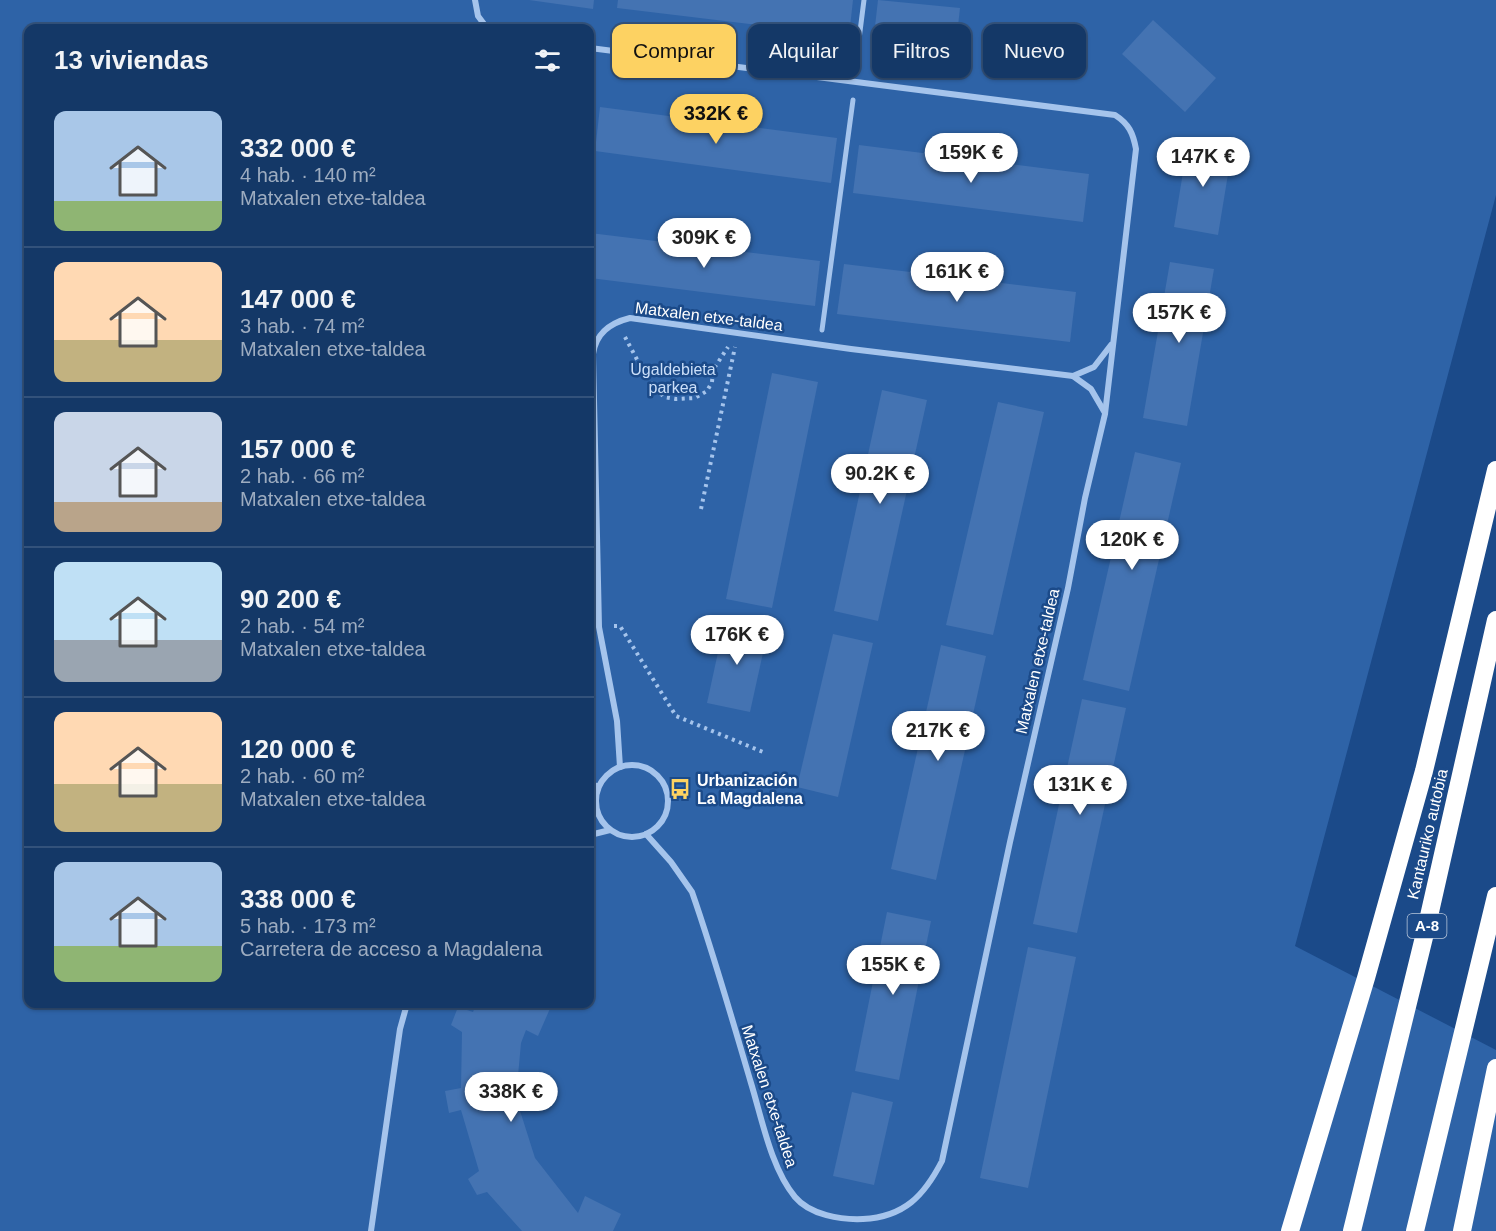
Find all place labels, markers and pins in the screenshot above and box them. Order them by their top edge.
pin: 332K € [667,94,765,145]
pin: 159K € [922,133,1020,184]
pin: 147K € [1154,137,1252,188]
pin: 309K € [655,218,753,269]
pin: 161K € [908,252,1006,303]
pin: 157K € [1130,293,1228,344]
pin: 90.2K € [825,454,935,505]
pin: 120K € [1083,520,1181,571]
pin: 176K € [688,615,786,666]
pin: 217K € [889,711,987,762]
pin: 131K € [1031,765,1129,816]
place label: Urbanización La Magdalena [697,772,803,807]
bus stop icon: Urbanización La Magdalena [668,777,692,801]
pin: 155K € [844,945,942,996]
pin: 338K € [462,1072,560,1123]

